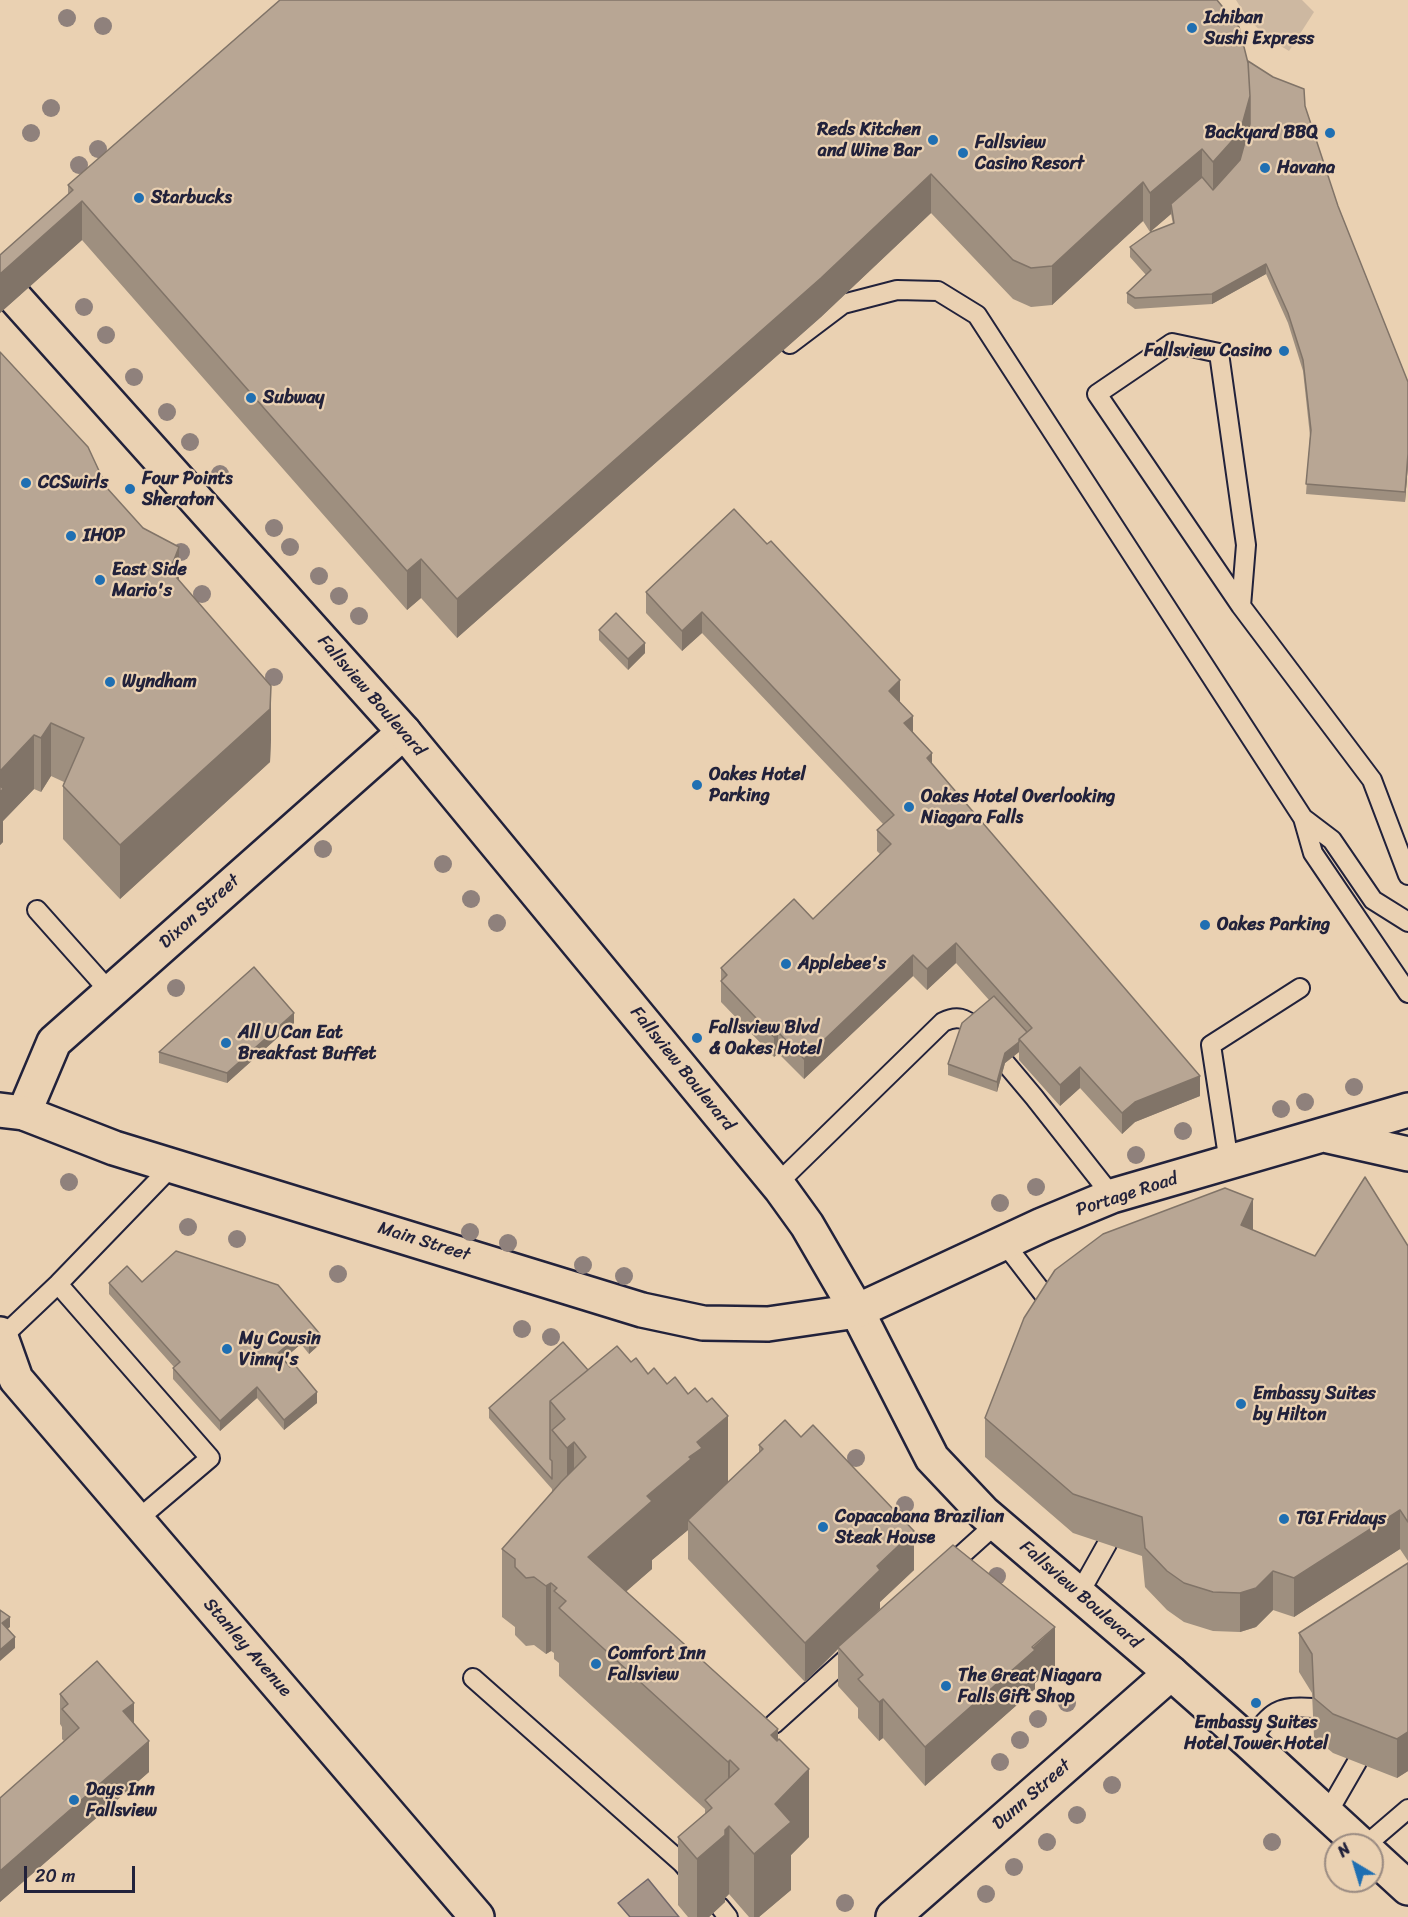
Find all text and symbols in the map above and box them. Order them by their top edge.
place label: Ichiban Sushi Express [1204,7,1314,50]
marker: Ichiban Sushi Express [1185,21,1199,35]
place label: Reds Kitchen and Wine Bar [817,119,921,162]
place label: Backyard BBQ [1205,122,1318,144]
marker: Backyard BBQ [1323,126,1337,140]
place label: Fallsview Casino Resort [975,132,1084,174]
marker: Reds Kitchen and Wine Bar [926,133,940,147]
marker: Fallsview Casino Resort [956,146,970,160]
place label: Havana [1277,157,1335,179]
marker: Havana [1258,161,1272,175]
place label: Starbucks [151,187,232,209]
marker: Starbucks [132,191,146,205]
place label: Fallsview Casino [1144,340,1272,362]
marker: Fallsview Casino [1277,344,1291,358]
place label: Subway [263,387,325,409]
marker: Subway [244,391,258,405]
place label: Four Points Sheraton [142,468,233,510]
place label: CCSwirls [38,472,108,494]
marker: CCSwirls [19,476,33,490]
marker: Four Points Sheraton [123,482,137,496]
place label: IHOP [83,525,125,547]
marker: IHOP [64,529,78,543]
place label: East Side Mario's [112,559,187,602]
marker: East Side Mario's [93,573,107,587]
street label: Fallsview Boulevard [312,631,430,761]
place label: Wyndham [122,671,197,693]
marker: Wyndham [103,675,117,689]
place label: Oakes Hotel Parking [709,764,806,806]
marker: Oakes Hotel Parking [690,778,704,792]
place label: Oakes Hotel Overlooking Niagara Falls [921,786,1115,828]
marker: Oakes Hotel Overlooking Niagara Falls [902,800,916,814]
street label: Dixon Street [155,870,245,954]
place label: Oakes Parking [1217,914,1330,936]
marker: Oakes Parking [1198,918,1212,932]
place label: Applebee's [798,953,886,975]
marker: Applebee's [779,957,793,971]
street label: Fallsview Boulevard [625,1002,739,1136]
place label: Fallsview Blvd & Oakes Hotel [709,1017,822,1060]
place label: All U Can Eat Breakfast Buffet [238,1022,376,1064]
marker: Fallsview Blvd & Oakes Hotel [690,1031,704,1045]
marker: All U Can Eat Breakfast Buffet [219,1036,233,1050]
street label: Portage Road [1074,1168,1180,1222]
street label: Main Street [375,1218,473,1266]
place label: My Cousin Vinny's [239,1328,321,1370]
marker: My Cousin Vinny's [220,1342,234,1356]
place label: Embassy Suites by Hilton [1253,1383,1376,1426]
marker: Embassy Suites by Hilton [1234,1397,1248,1411]
place label: Copacabana Brazilian Steak House [835,1506,1004,1549]
place label: TGI Fridays [1296,1508,1386,1530]
marker: TGI Fridays [1277,1512,1291,1526]
marker: Copacabana Brazilian Steak House [816,1520,830,1534]
street label: Fallsview Boulevard [1015,1536,1145,1654]
street label: Stanley Avenue [198,1594,296,1702]
place label: Comfort Inn Fallsview [608,1643,706,1686]
marker: Comfort Inn Fallsview [589,1657,603,1671]
place label: The Great Niagara Falls Gift Shop [958,1665,1102,1708]
marker: The Great Niagara Falls Gift Shop [939,1679,953,1693]
marker: Embassy Suites Hotel Tower Hotel [1249,1696,1263,1710]
place label: Embassy Suites Hotel Tower Hotel [1184,1712,1328,1754]
street label: Dunn Street [988,1755,1076,1835]
place label: Days Inn Fallsview [86,1779,157,1822]
marker: Days Inn Fallsview [67,1793,81,1807]
north arrow [1324,1833,1384,1893]
text: N [1331,1835,1357,1865]
scale bar [27,1854,138,1892]
text: 20 m [35,1860,75,1892]

